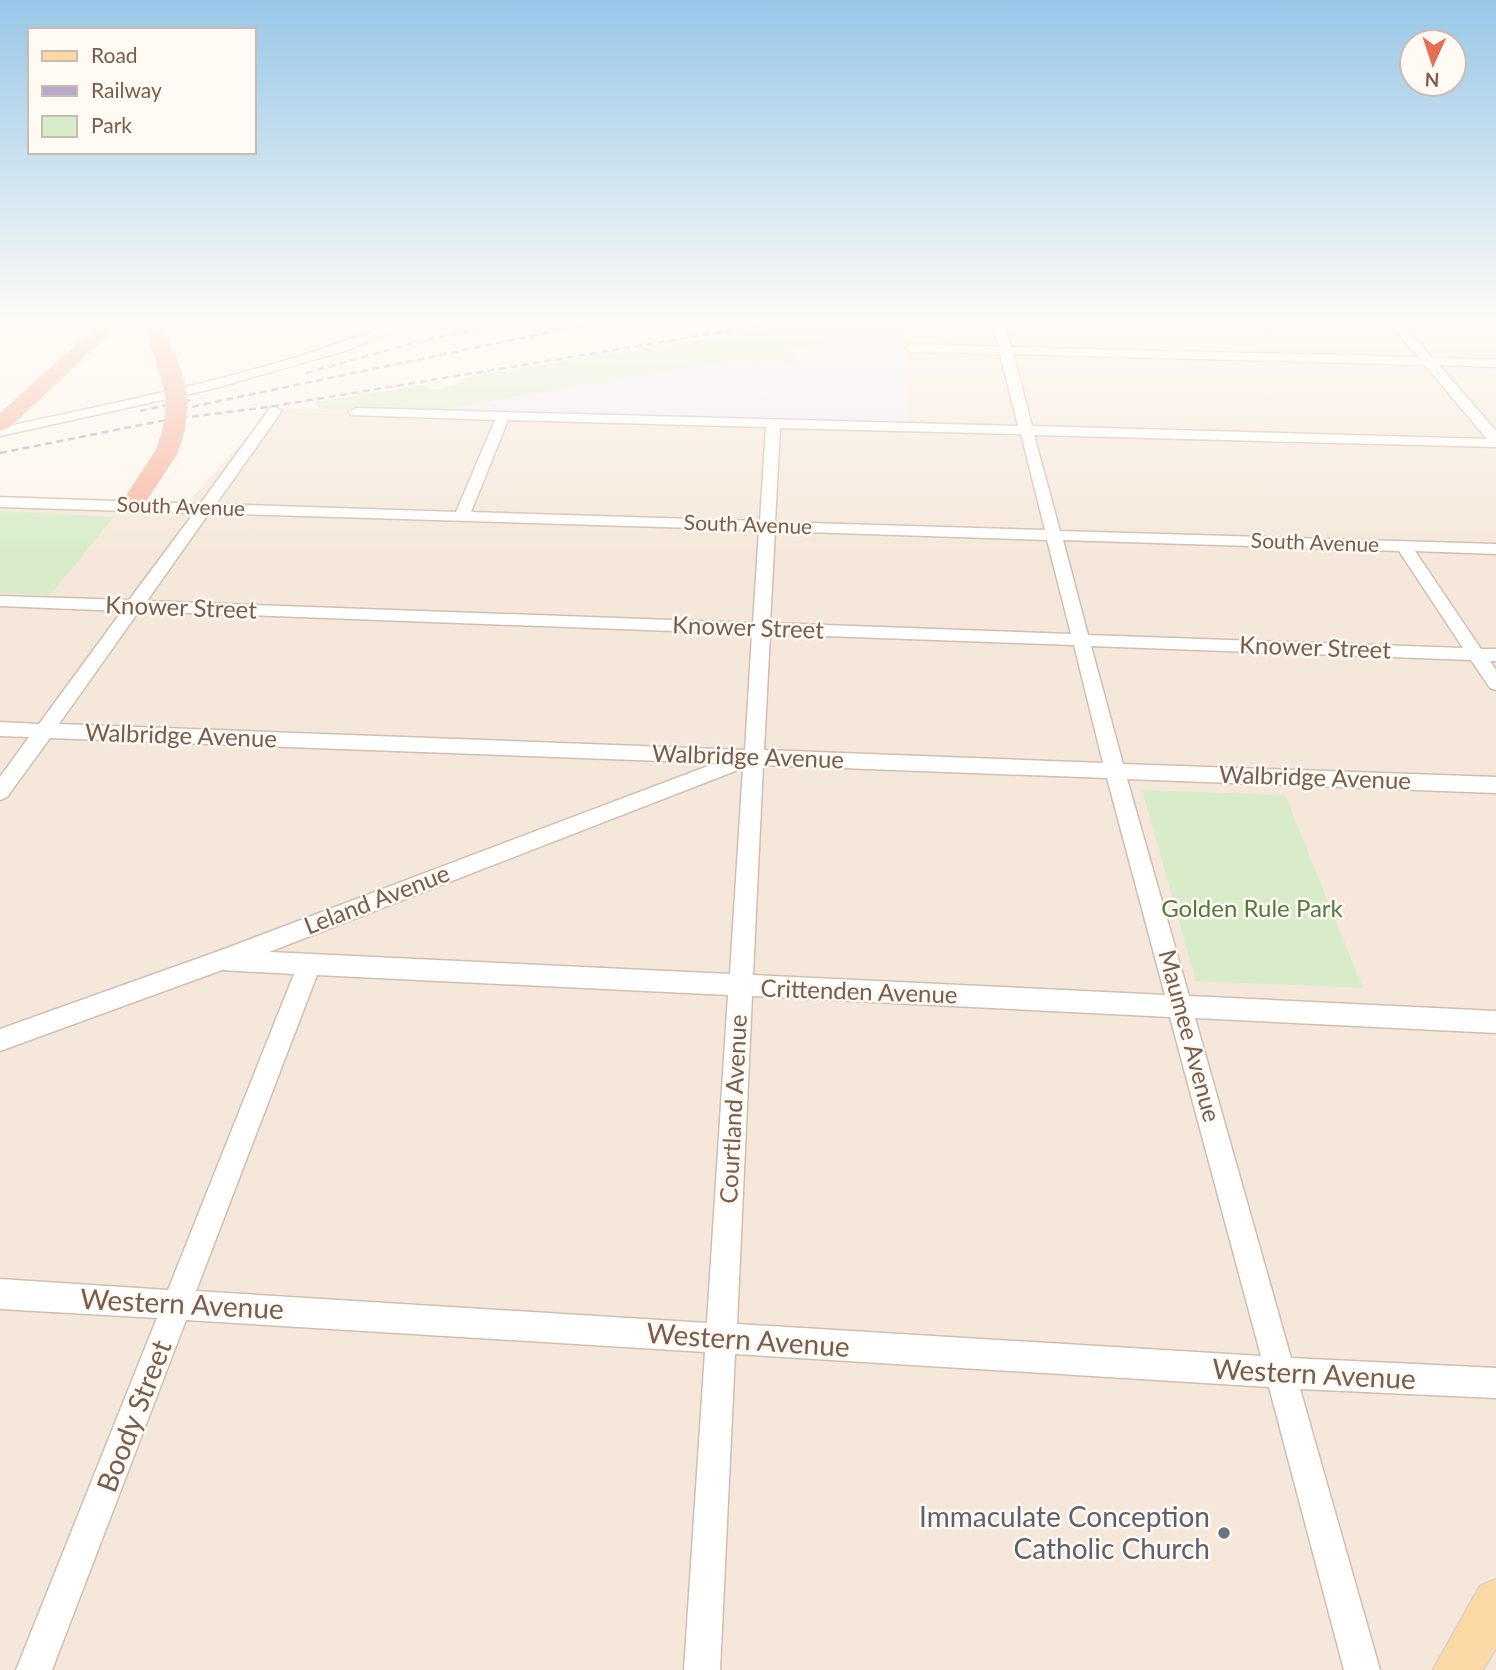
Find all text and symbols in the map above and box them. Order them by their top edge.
legend [28,28,256,154]
north arrow [1398,28,1468,98]
text: Road [91,42,138,67]
text: N [1424,69,1440,92]
text: Railway [91,77,162,102]
text: Park [91,112,132,137]
street label: South Avenue [116,491,246,520]
street label: South Avenue [683,509,813,538]
street label: South Avenue [1250,527,1380,556]
street label: Knower Street [105,589,258,624]
street label: Knower Street [672,609,825,644]
street label: Knower Street [1239,629,1392,664]
street label: Walbridge Avenue [84,717,278,752]
street label: Walbridge Avenue [651,738,845,773]
street label: Walbridge Avenue [1218,759,1412,794]
street label: Leland Avenue [300,858,453,940]
park label: Golden Rule Park [1161,893,1344,922]
street label: Maumee Avenue [1154,946,1227,1125]
street label: Crittenden Avenue [760,973,958,1008]
street label: Courtland Avenue [713,1014,752,1204]
street label: Western Avenue [79,1281,285,1325]
street label: Western Avenue [645,1315,851,1363]
street label: Boody Street [89,1335,178,1496]
street label: Western Avenue [1211,1351,1417,1395]
place label: Immaculate Conception Catholic Church [919,1499,1210,1565]
marker: Immaculate Conception Catholic Church [1216,1525,1232,1541]

